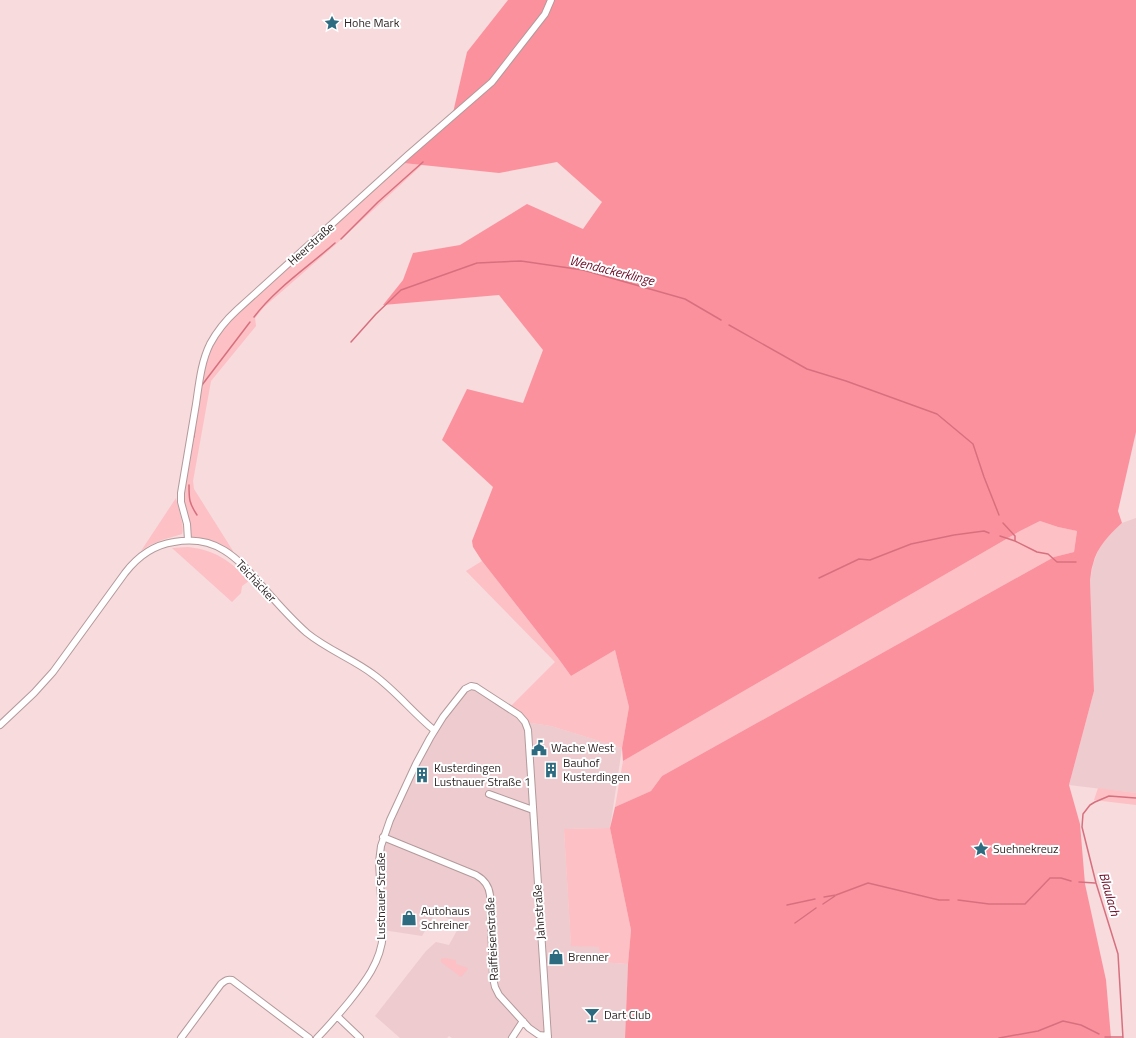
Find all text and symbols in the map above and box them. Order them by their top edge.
place label: Hohe Mark [344,13,400,32]
place icon: Hohe Mark [323,14,341,32]
street label: Heerstraße [283,217,338,270]
water label: Wendackerklinge [567,250,657,290]
street label: Teichäcker [231,555,281,606]
place label: Wache West [551,738,615,757]
public building icon: Wache West [530,739,548,757]
place label: Bauhof Kusterdingen [563,753,630,786]
place label: Kusterdingen Lustnauer Straße 1 [434,758,531,791]
building icon: Bauhof Kusterdingen [542,761,560,779]
building icon: Kusterdingen Lustnauer Straße 1 [413,766,431,784]
place label: Suehnekreuz [993,839,1059,858]
place icon: Suehnekreuz [972,840,990,858]
street label: Lustnauer Straße [371,852,390,940]
water label: Blaulach [1094,870,1126,919]
street label: Jahnstraße [527,884,550,940]
street label: Raiffeisenstraße [480,897,503,981]
place label: Autohaus Schreiner [421,901,470,934]
shop icon: Autohaus Schreiner [400,909,418,927]
place label: Brenner [568,947,609,966]
shop icon: Brenner [547,948,565,966]
place label: Dart Club [604,1005,651,1024]
bar icon: Dart Club [583,1006,601,1024]

